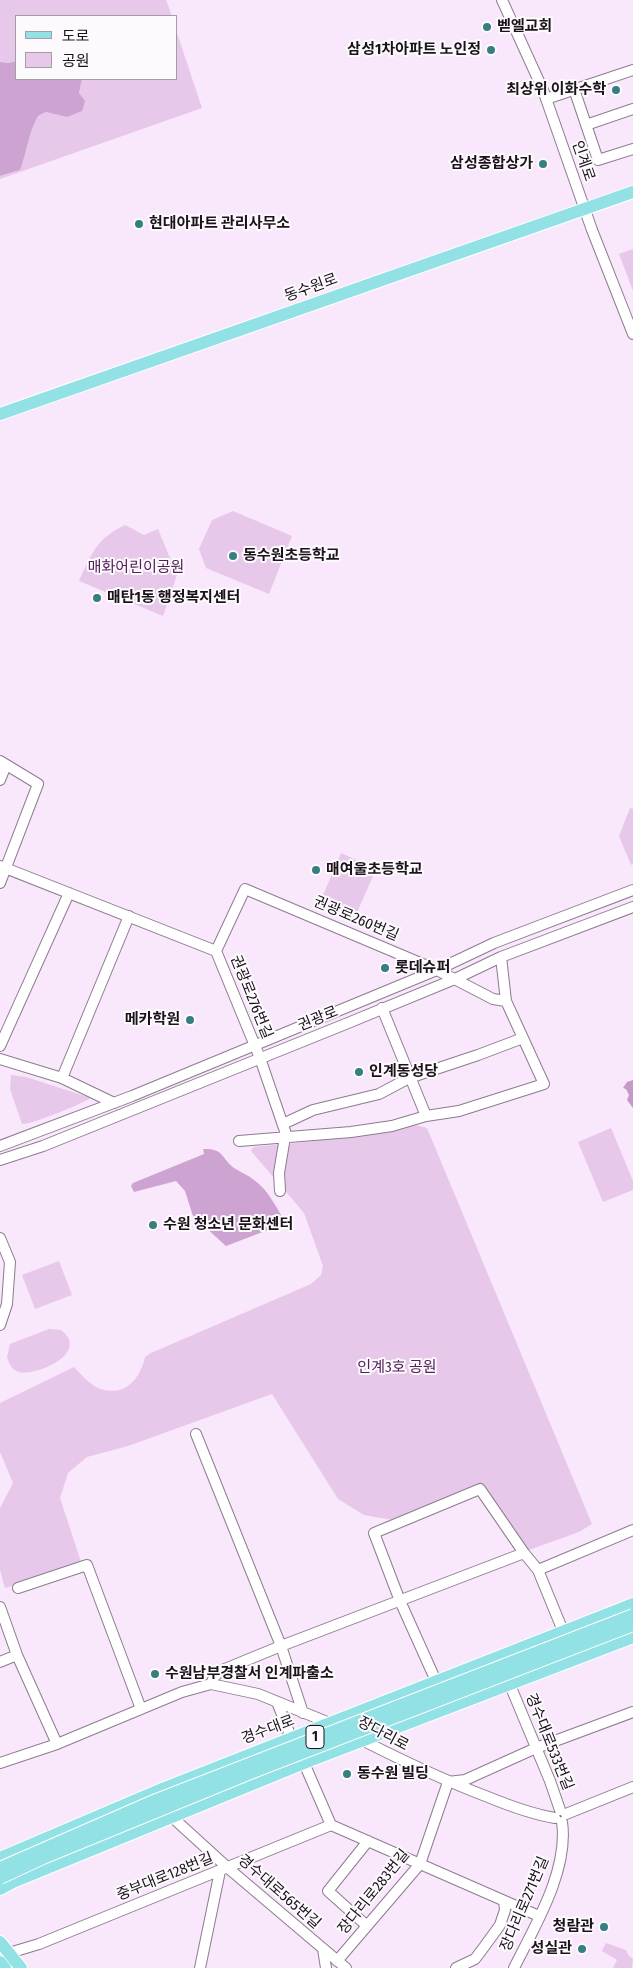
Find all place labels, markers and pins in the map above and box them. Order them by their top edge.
place label: 벧엘교회 [497,18,552,36]
marker: 벧엘교회 [481,21,493,33]
place label: 삼성1차아파트 노인정 [347,41,481,59]
marker: 삼성1차아파트 노인정 [485,44,497,56]
place label: 최상위 이화수학 [506,81,606,99]
marker: 최상위 이화수학 [610,84,622,96]
place label: 삼성종합상가 [450,155,533,173]
marker: 삼성종합상가 [537,158,549,170]
place label: 현대아파트 관리사무소 [149,215,290,233]
marker: 현대아파트 관리사무소 [133,218,145,230]
place label: 동수원초등학교 [243,547,340,565]
marker: 동수원초등학교 [227,550,239,562]
place label: 매탄1동 행정복지센터 [107,589,241,607]
marker: 매탄1동 행정복지센터 [91,592,103,604]
place label: 매여울초등학교 [326,861,423,879]
marker: 매여울초등학교 [310,864,322,876]
place label: 롯데슈퍼 [395,959,450,977]
marker: 롯데슈퍼 [379,962,391,974]
place label: 메카학원 [125,1011,180,1029]
marker: 메카학원 [184,1014,196,1026]
place label: 인계동성당 [369,1063,438,1081]
marker: 인계동성당 [353,1066,365,1078]
place label: 수원 청소년 문화센터 [163,1216,293,1234]
marker: 수원 청소년 문화센터 [147,1219,159,1231]
place label: 수원남부경찰서 인계파출소 [165,1665,334,1683]
marker: 수원남부경찰서 인계파출소 [149,1668,161,1680]
place label: 동수원 빌딩 [357,1765,429,1783]
marker: 동수원 빌딩 [341,1768,353,1780]
place label: 청람관 [553,1918,594,1936]
marker: 청람관 [598,1921,610,1933]
place label: 성실관 [531,1940,572,1958]
marker: 성실관 [576,1943,588,1955]

